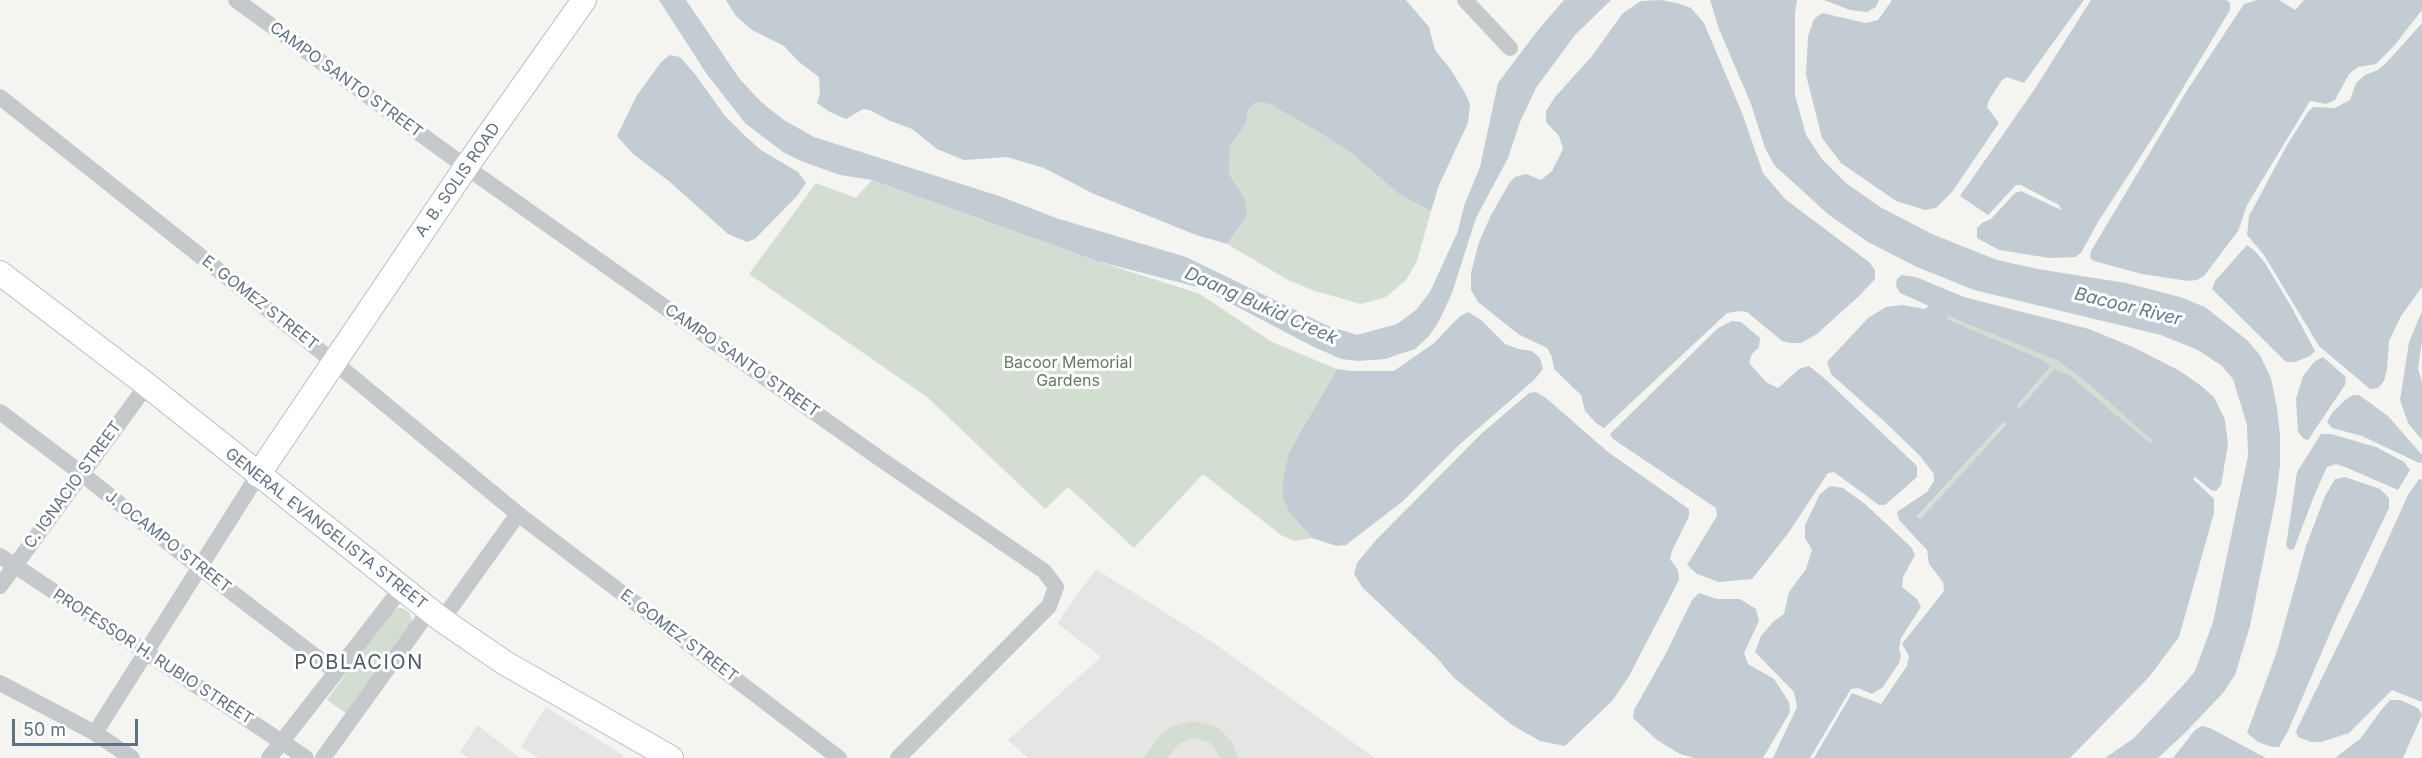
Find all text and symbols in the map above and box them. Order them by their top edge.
street label: CAMPO SANTO STREET [266,18,426,142]
street label: A. B. SOLIS ROAD [411,119,505,241]
street label: E. GOMEZ STREET [198,252,322,354]
water label: Daang Bukid Creek [1181,263,1341,349]
water label: Bacoor River [2072,283,2184,331]
street label: CAMPO SANTO STREET [661,300,823,422]
park label: Bacoor Memorial Gardens [1004,353,1132,391]
street label: C. IGNACIO STREET [20,418,126,552]
street label: GENERAL EVANGELISTA STREET [221,444,431,614]
street label: J. OCAMPO STREET [101,487,235,597]
street label: PROFESSOR H. RUBIO STREET [49,585,257,729]
street label: E. GOMEZ STREET [617,586,741,686]
district label: POBLACION [294,651,424,675]
scale bar [15,707,141,745]
text: 50 m [23,719,66,740]

